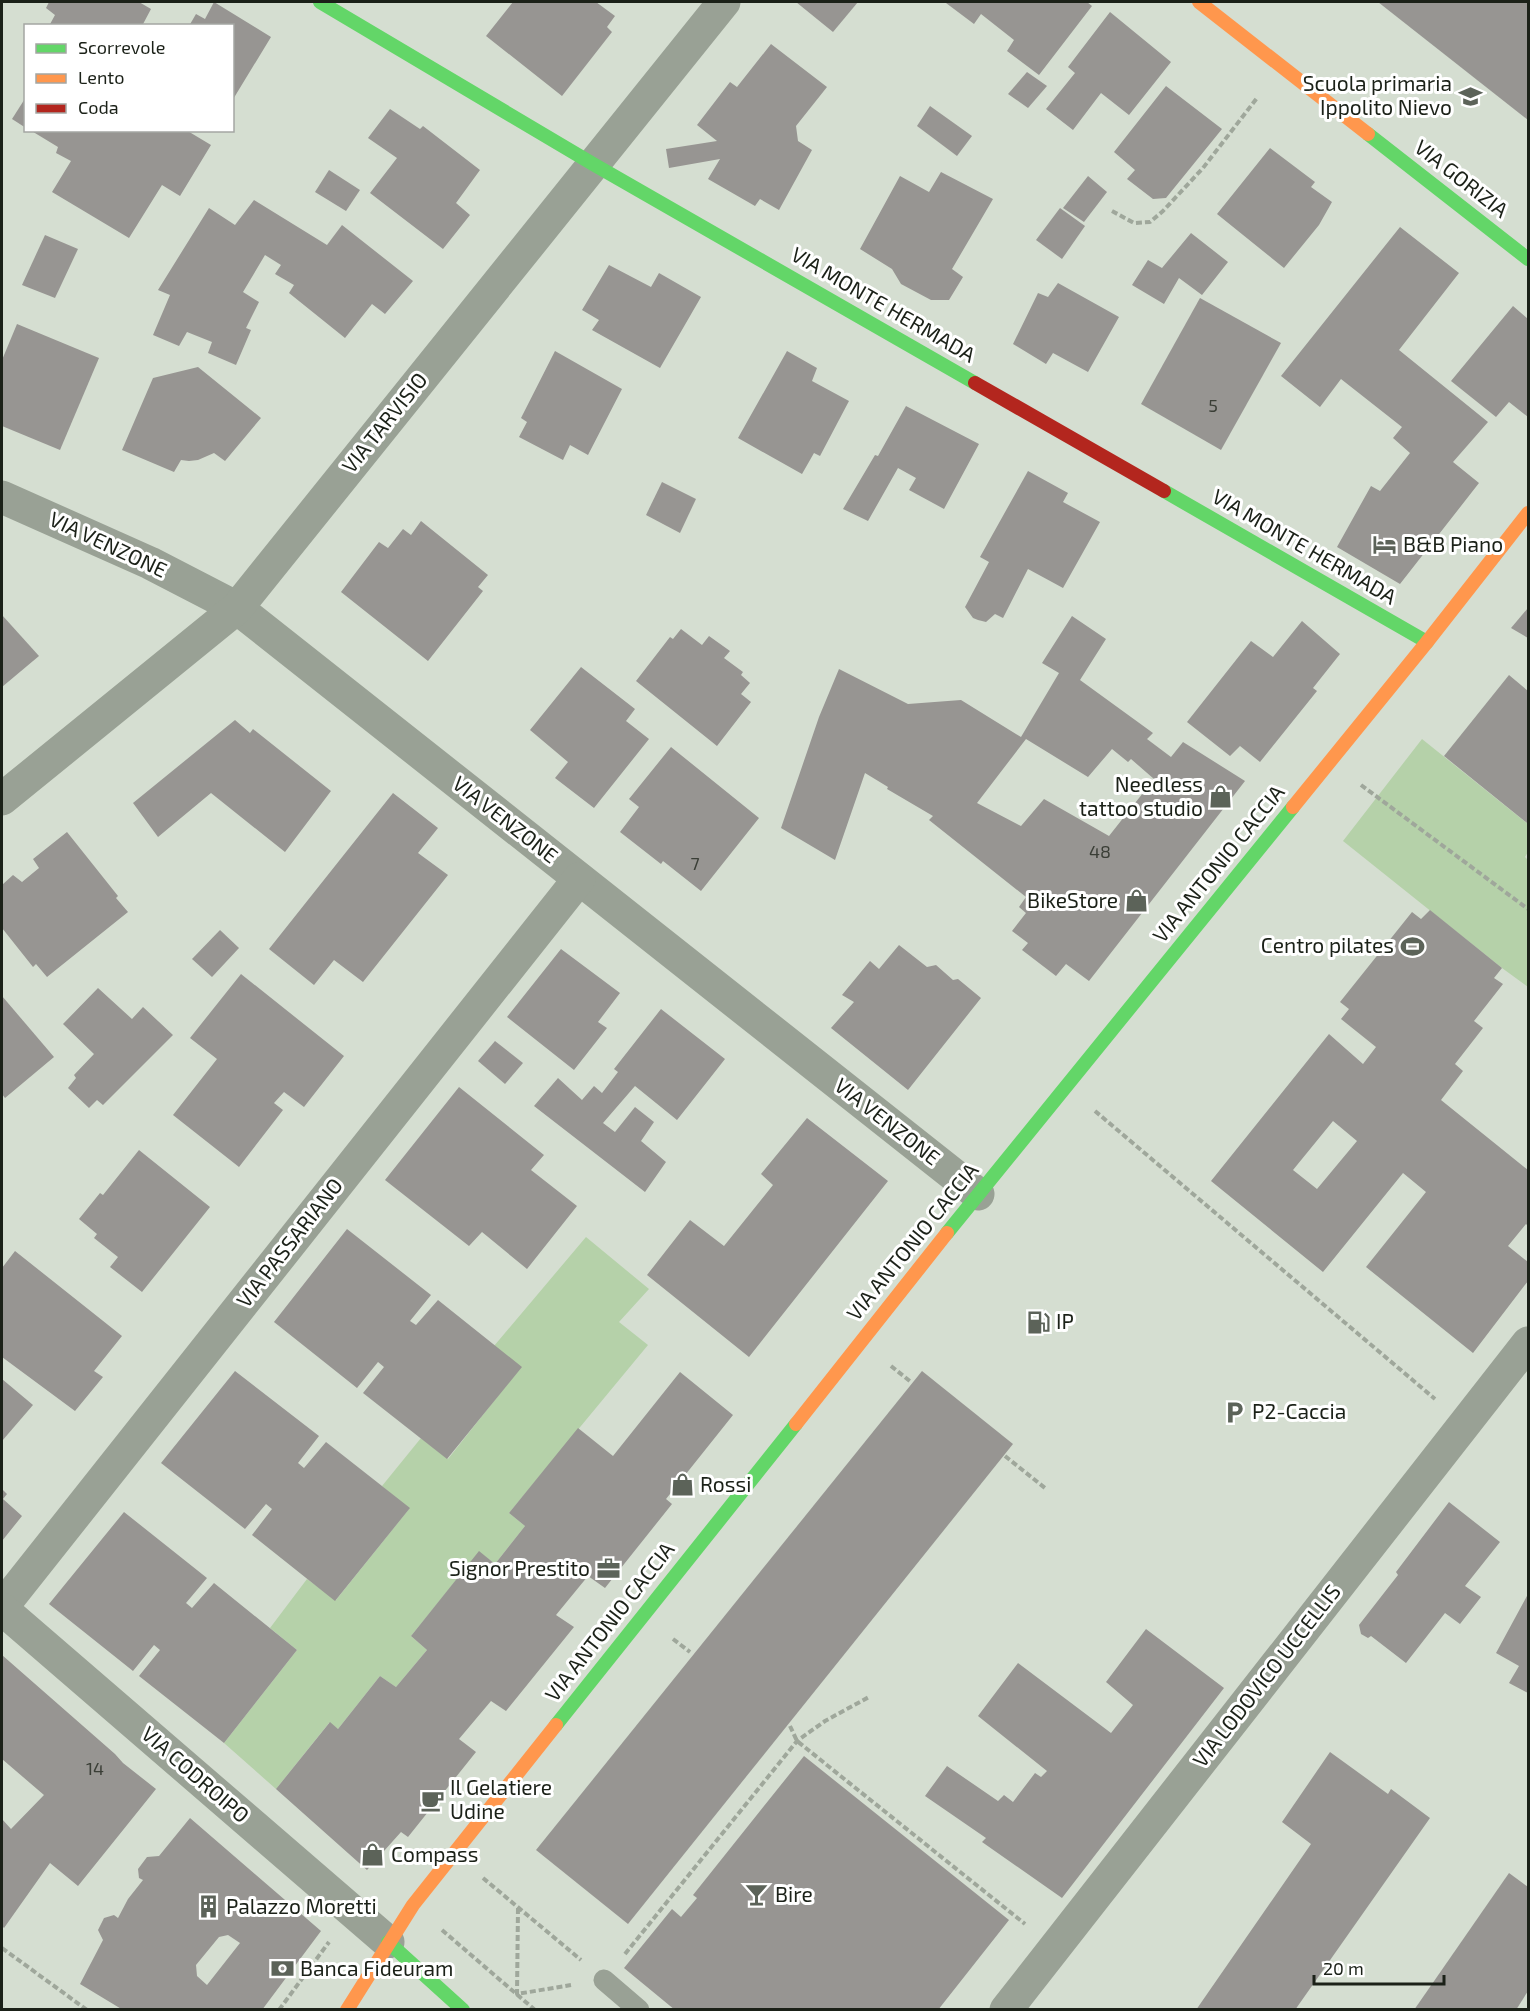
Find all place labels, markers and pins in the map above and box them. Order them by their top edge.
place label: Scuola primaria Ippolito Nievo [1303,70,1452,119]
school or university icon: Scuola primaria Ippolito Nievo [1457,83,1483,109]
place label: B&B Piano [1403,531,1503,556]
hotel icon: B&B Piano [1372,532,1398,558]
place label: Needless tattoo studio [1079,771,1203,820]
shop icon: Needless tattoo studio [1208,784,1234,810]
place label: BikeStore [1027,887,1118,912]
shop icon: BikeStore [1123,888,1149,914]
place label: Centro pilates [1261,932,1394,957]
sports icon: Centro pilates [1399,933,1425,959]
place label: IP [1056,1308,1074,1333]
fuel station icon: IP [1025,1309,1051,1335]
place label: P2-Caccia [1252,1398,1346,1423]
parking icon: P2-Caccia [1221,1399,1247,1425]
place label: Rossi [700,1471,751,1496]
shop icon: Rossi [669,1472,695,1498]
place label: Signor Prestito [449,1555,590,1580]
office icon: Signor Prestito [595,1556,621,1582]
place label: Il Gelatiere Udine [450,1774,552,1823]
cafe icon: Il Gelatiere Udine [419,1787,445,1813]
place label: Compass [391,1841,478,1866]
shop icon: Compass [360,1842,386,1868]
place label: Bire [775,1881,813,1906]
bar icon: Bire [744,1882,770,1908]
place label: Palazzo Moretti [226,1893,377,1918]
building icon: Palazzo Moretti [195,1894,221,1920]
place label: Banca Fideuram [300,1955,453,1980]
bank icon: Banca Fideuram [269,1956,295,1982]

